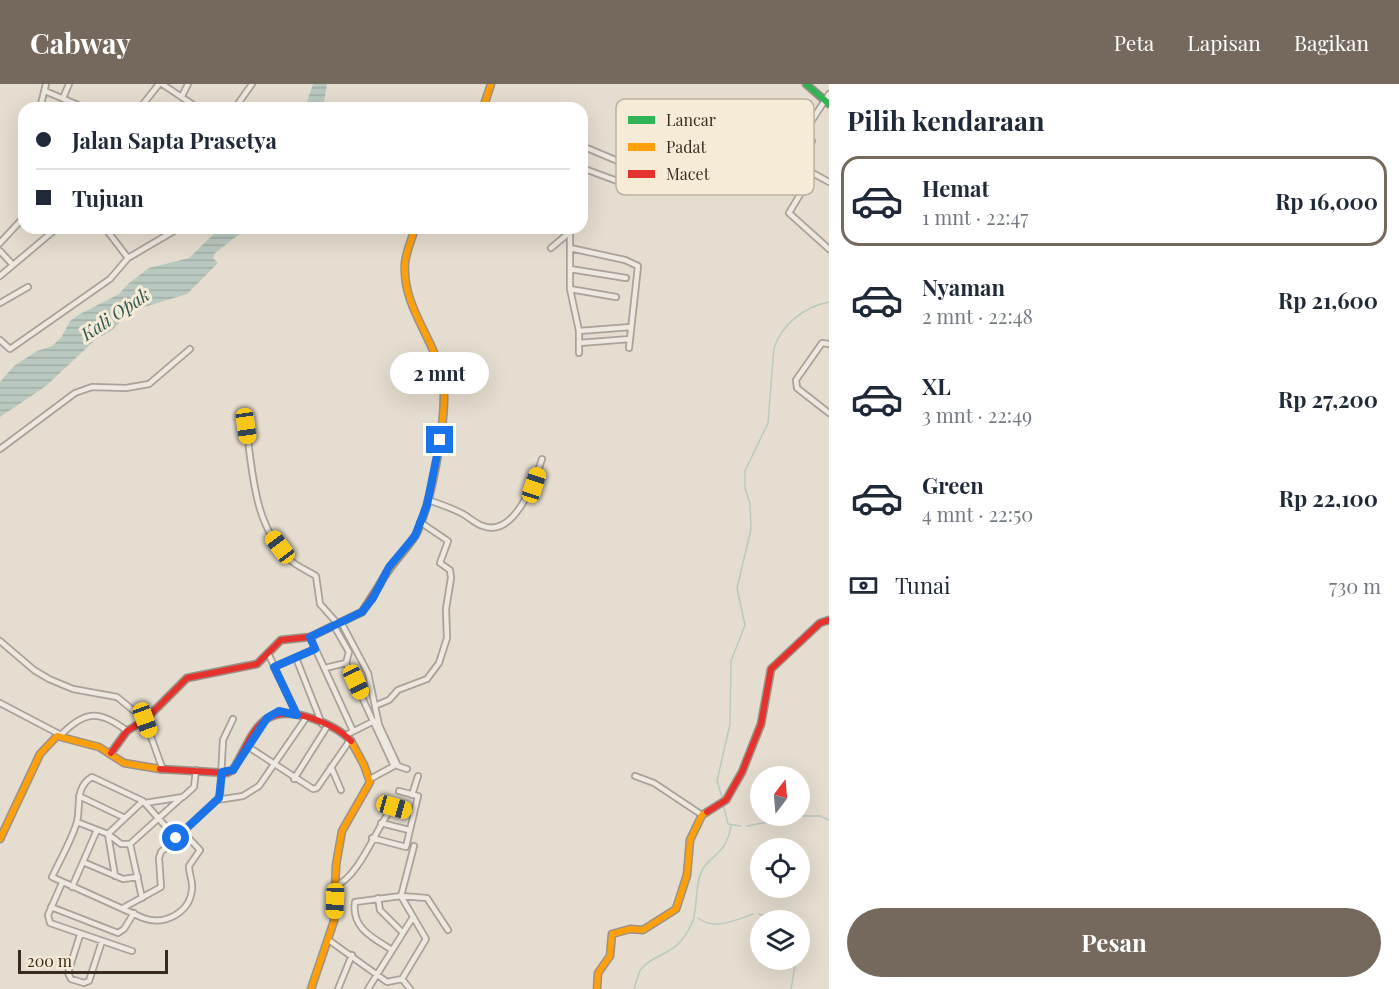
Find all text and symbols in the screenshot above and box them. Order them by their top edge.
text: Cabway [30,24,131,61]
text: Peta [1114,28,1154,56]
text: Lapisan [1187,28,1261,56]
text: Bagikan [1294,28,1369,56]
legend [616,99,814,195]
text: Pilih kendaraan [847,102,1045,138]
text: Lancar [666,109,716,130]
text: Jalan Sapta Prasetya [72,125,277,155]
text: Padat [666,136,706,157]
text: Macet [666,163,710,184]
text: Hemat [922,173,989,203]
icon: car [850,174,904,228]
text: Tujuan [72,183,144,213]
text: Rp 16,000 [1275,186,1378,216]
text: 1 mnt · 22:47 [922,203,1028,230]
text: Nyaman [922,272,1005,302]
icon: car [850,273,904,327]
water label: Kali Opak [75,282,154,346]
text: Rp 21,600 [1278,285,1378,315]
text: 2 mnt · 22:48 [922,302,1033,329]
callout: 2 mnt [390,353,490,395]
text: 2 mnt [413,359,466,386]
text: XL [922,371,951,401]
icon: car [850,372,904,426]
text: Rp 27,200 [1278,384,1378,414]
text: 3 mnt · 22:49 [922,401,1032,428]
car [235,407,257,445]
route end [426,426,453,453]
car [520,465,548,505]
text: Green [922,470,984,500]
icon: car [850,471,904,525]
text: Rp 22,100 [1279,483,1378,513]
text: 4 mnt · 22:50 [922,500,1033,527]
car [262,527,298,567]
icon: cash [847,569,880,602]
text: Tunai [895,570,950,600]
text: 730 m [1329,572,1381,599]
car [340,662,372,702]
car [130,700,160,740]
north arrow [750,766,810,826]
map controls [750,766,810,970]
car [374,793,414,821]
route start [162,824,189,851]
button: locate [750,838,810,898]
car [325,883,345,919]
button: Pesan [847,908,1381,977]
button: layers [750,910,810,970]
scale bar [18,947,168,974]
text: 200 m [27,950,72,971]

